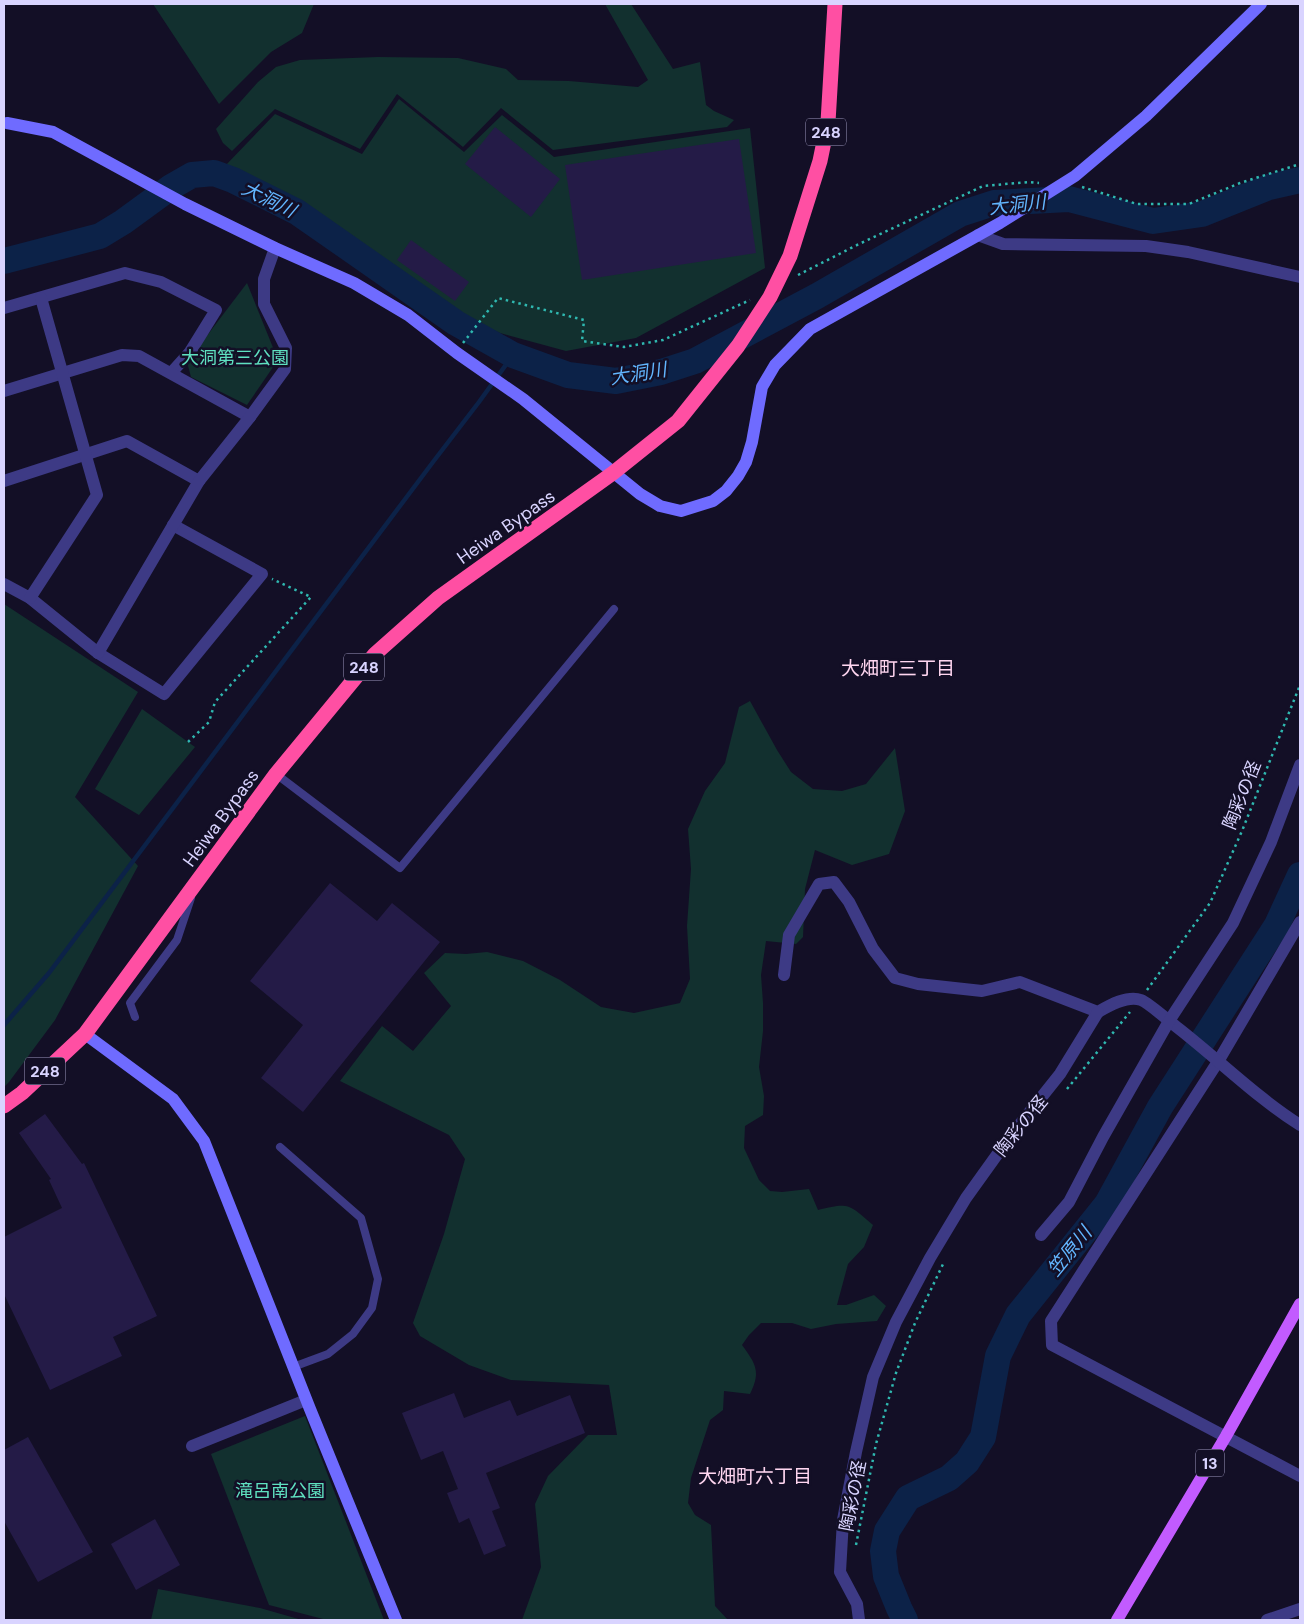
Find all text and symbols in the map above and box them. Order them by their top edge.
road number: 248 [806,118,846,146]
water label: 大洞川 [238,176,302,224]
water label: 大洞川 [987,189,1049,220]
park label: 大洞第三公園 [181,346,289,370]
water label: 大洞川 [608,356,670,390]
street label: Heiwa Bypass [452,484,560,570]
road number: 248 [344,654,384,680]
district label: 大畑町三丁目 [841,656,955,681]
street label: 陶彩の径 [1217,757,1267,833]
street label: Heiwa Bypass [178,765,264,871]
road number: 248 [25,1058,65,1084]
street label: 陶彩の径 [989,1090,1053,1162]
water label: 笠原川 [1042,1220,1098,1281]
road number: 13 [1196,1450,1224,1476]
street label: 陶彩の径 [834,1458,872,1534]
district label: 大畑町六丁目 [698,1464,812,1489]
park label: 滝呂南公園 [235,1479,325,1503]

